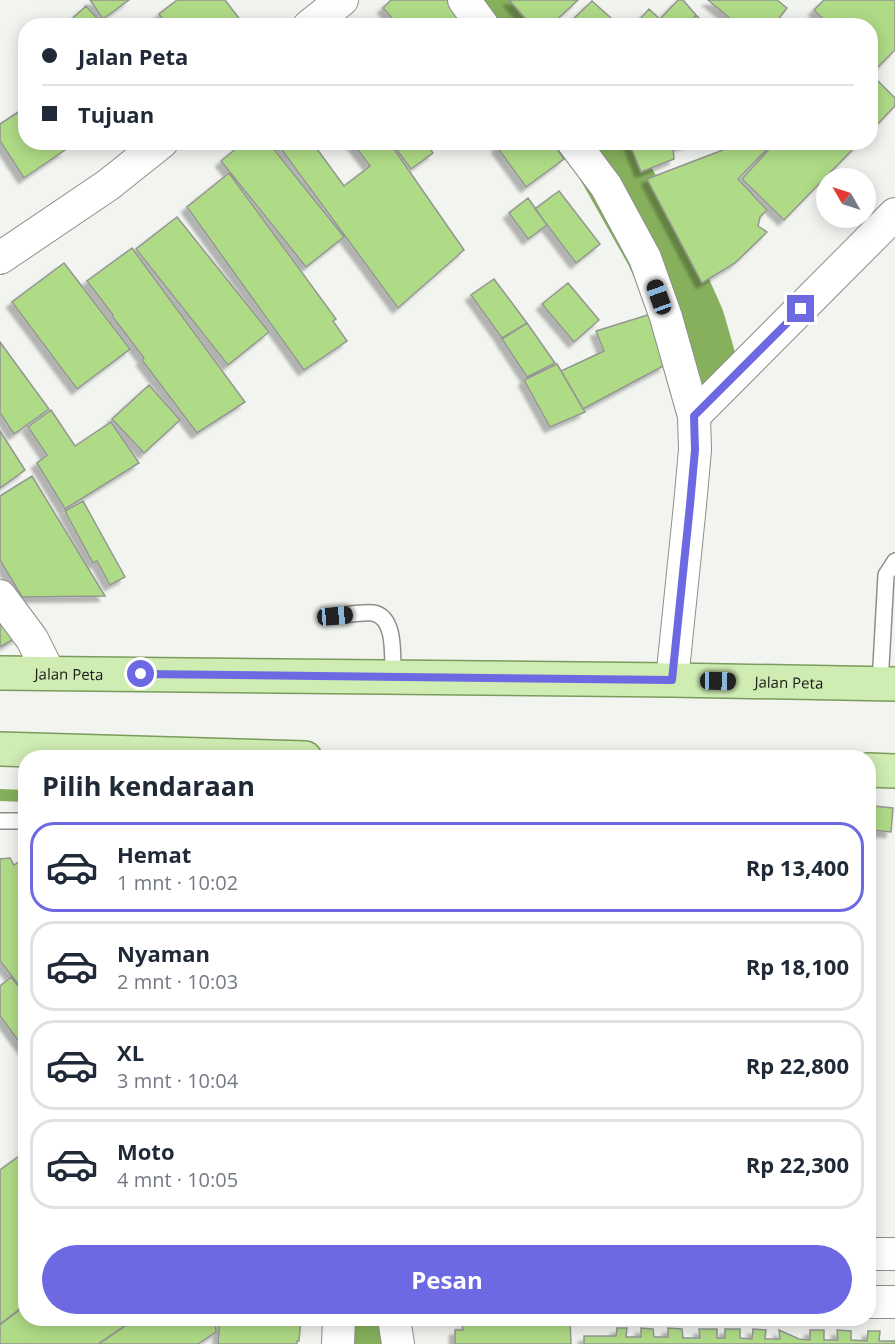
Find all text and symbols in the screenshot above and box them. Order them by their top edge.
text: Jalan Peta [78,41,188,71]
text: Tujuan [78,99,154,129]
north arrow [816,168,876,228]
map controls [816,168,876,228]
car [644,277,674,317]
route end [787,295,814,322]
car [316,605,354,627]
route start [127,660,154,687]
street label: Jalan Peta [32,663,103,684]
street label: Jalan Peta [752,671,824,693]
car [700,672,736,690]
text: Pilih kendaraan [42,767,255,804]
text: Hemat [117,839,191,869]
icon: car [45,840,99,894]
text: Rp 13,400 [746,852,849,882]
text: 1 mnt · 10:02 [117,869,238,896]
text: Nyaman [117,938,210,968]
icon: car [45,939,99,993]
text: Rp 18,100 [746,951,849,981]
text: 2 mnt · 10:03 [117,968,238,995]
text: XL [117,1037,144,1067]
icon: car [45,1038,99,1092]
text: Rp 22,800 [746,1050,849,1080]
text: 3 mnt · 10:04 [117,1067,238,1094]
text: Moto [117,1136,175,1166]
icon: car [45,1137,99,1191]
text: Rp 22,300 [746,1149,849,1179]
text: 4 mnt · 10:05 [117,1166,238,1193]
button: Pesan [42,1245,852,1314]

